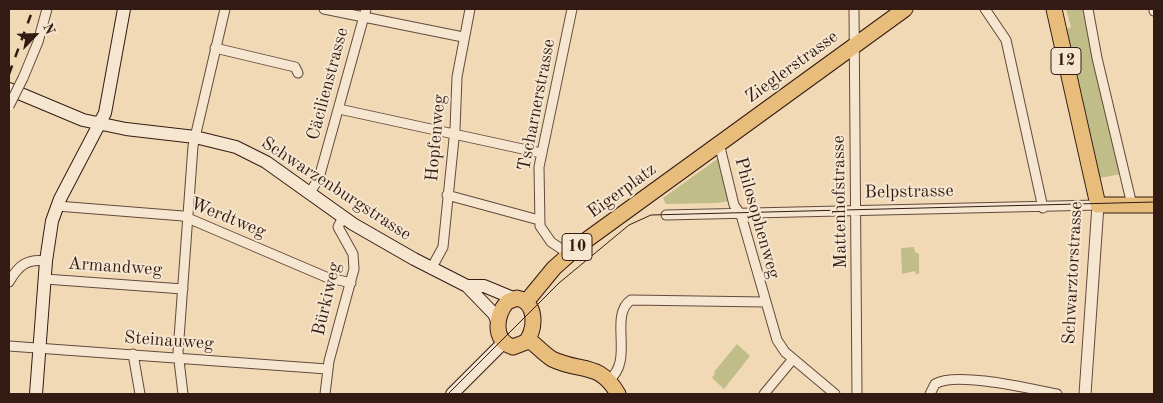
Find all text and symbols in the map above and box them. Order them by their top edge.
north arrow [10,10,60,60]
text: N [40,21,57,37]
street label: Cäcilienstrasse [303,25,353,143]
street label: Zieglerstrasse [741,26,843,108]
street label: Tscharnerstrasse [514,37,560,173]
road number: 12 [1051,48,1081,74]
street label: Hopfenweg [421,93,451,183]
street label: Schwarzenburgstrasse [257,132,415,246]
street label: Mattenhofstrasse [828,135,852,269]
street label: Philosophenweg [729,155,785,281]
street label: Eigerplatz [583,159,661,223]
street label: Belpstrasse [864,180,954,204]
street label: Werdtweg [187,193,269,243]
street label: Schwarztorstrasse [1058,201,1088,345]
road number: 10 [562,233,592,260]
street label: Armandweg [67,253,163,281]
street label: Bürkiweg [308,260,346,338]
street label: Steinauweg [123,327,215,355]

